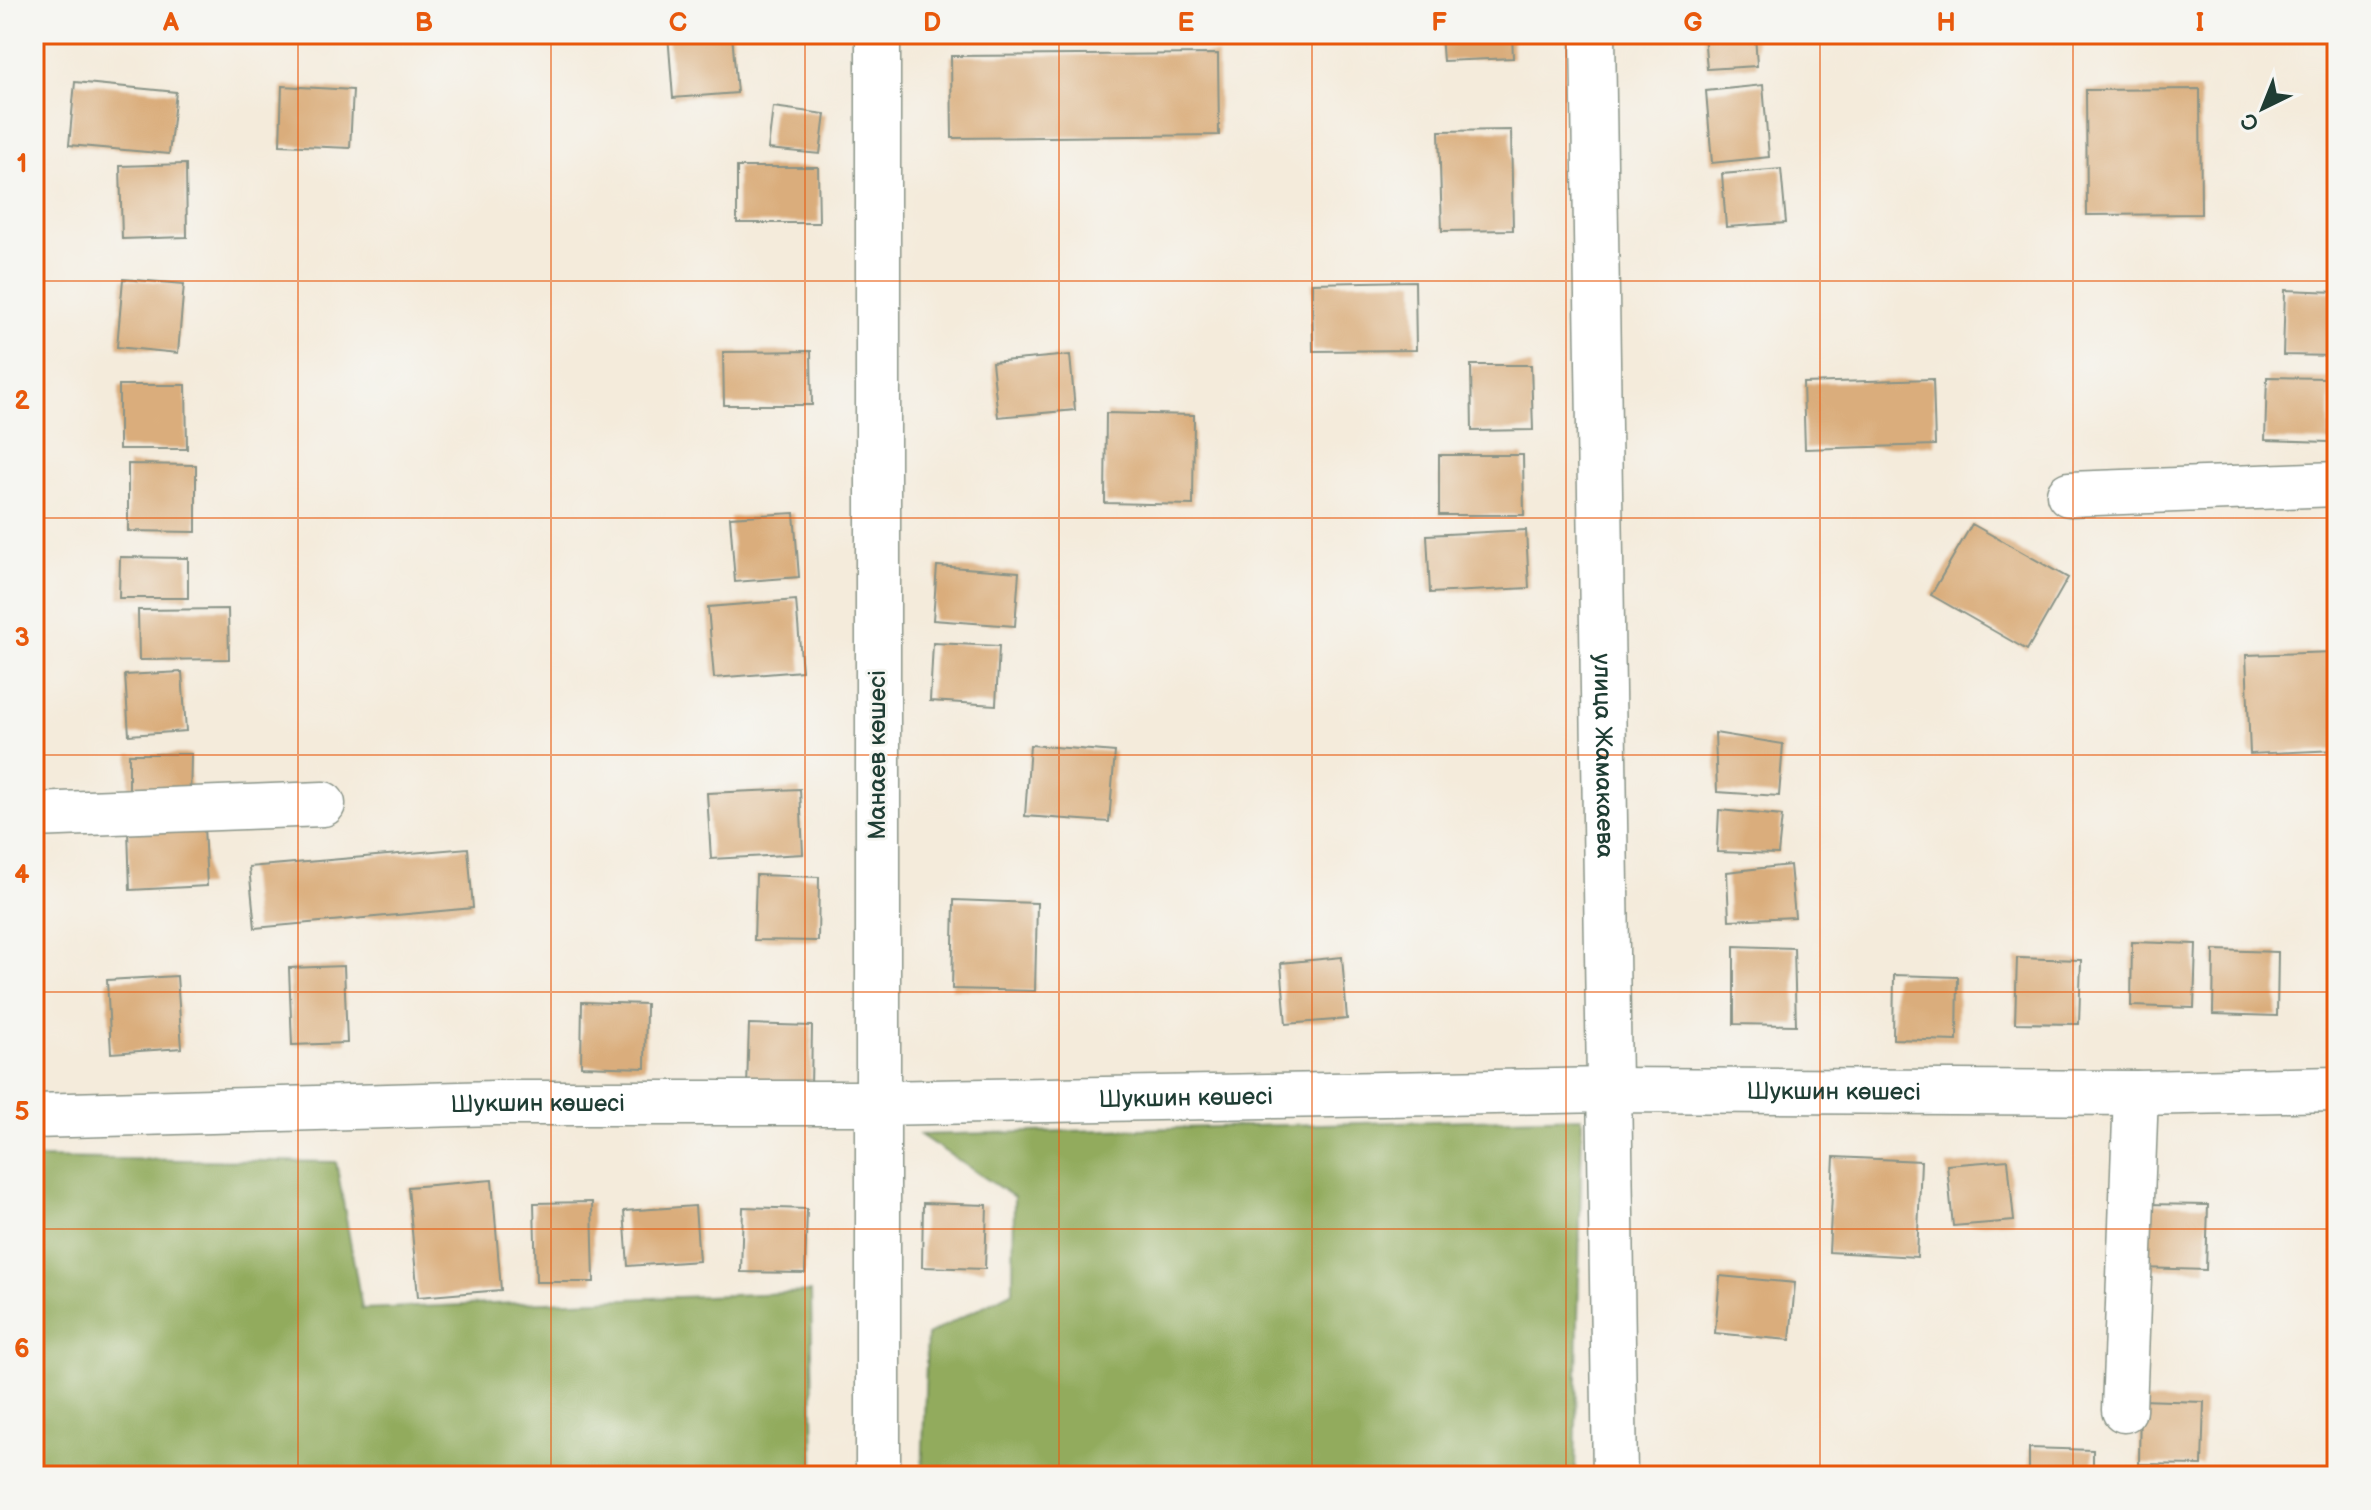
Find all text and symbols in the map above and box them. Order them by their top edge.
text: A [162,8,179,39]
text: B [415,8,433,39]
text: C [669,8,687,39]
text: D [923,8,941,39]
text: E [1178,8,1195,39]
text: F [1431,8,1447,39]
text: G [1683,8,1703,39]
text: H [1936,8,1956,39]
text: I [2196,8,2204,39]
north arrow [2223,68,2303,148]
text: С [2236,106,2265,137]
text: 1 [17,149,27,180]
text: 2 [14,386,30,417]
text: 3 [14,623,30,654]
street label: улица Жамакаева [1587,653,1620,859]
street label: Манаев көшесі [863,670,892,840]
text: 4 [14,860,30,891]
street label: Шукшин көшесі [1746,1077,1921,1107]
street label: Шукшин көшесі [1098,1082,1273,1114]
street label: Шукшин көшесі [450,1089,625,1119]
text: 5 [14,1097,30,1128]
text: 6 [14,1334,30,1365]

